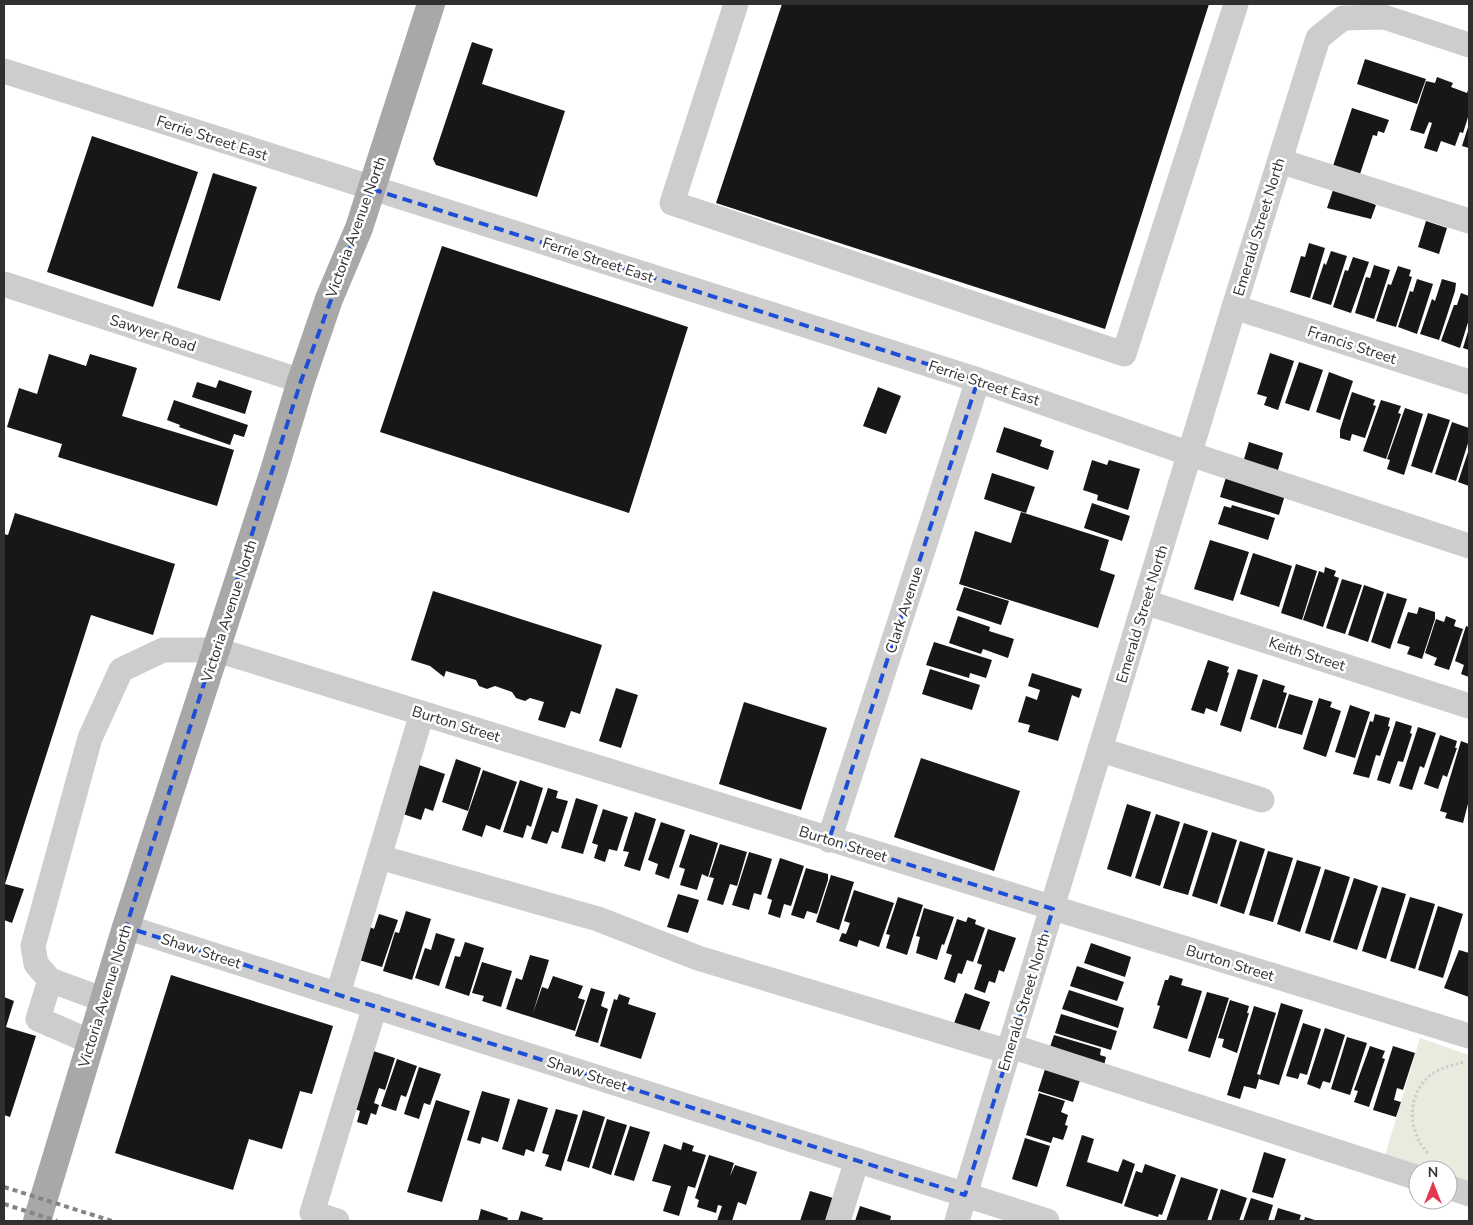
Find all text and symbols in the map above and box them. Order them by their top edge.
street label: Ferrie Street East [154,111,271,166]
street label: Victoria Avenue North [321,154,391,301]
street label: Emerald Street North [1228,155,1290,299]
street label: Ferrie Street East [540,233,657,288]
street label: Sawyer Road [107,310,199,356]
street label: Francis Street [1305,321,1400,369]
street label: Ferrie Street East [926,356,1043,411]
street label: Victoria Avenue North [196,537,262,686]
street label: Emerald Street North [1111,542,1173,686]
street label: Clark Avenue [881,564,927,656]
street label: Keith Street [1266,632,1348,676]
street label: Burton Street [409,701,503,747]
street label: Burton Street [796,821,890,867]
street label: Victoria Avenue North [73,922,136,1071]
street label: Shaw Street [158,929,244,974]
street label: Emerald Street North [993,930,1055,1074]
street label: Burton Street [1183,940,1277,986]
street label: Shaw Street [544,1052,630,1097]
north arrow [1408,1160,1458,1210]
text: N [1428,1163,1438,1182]

